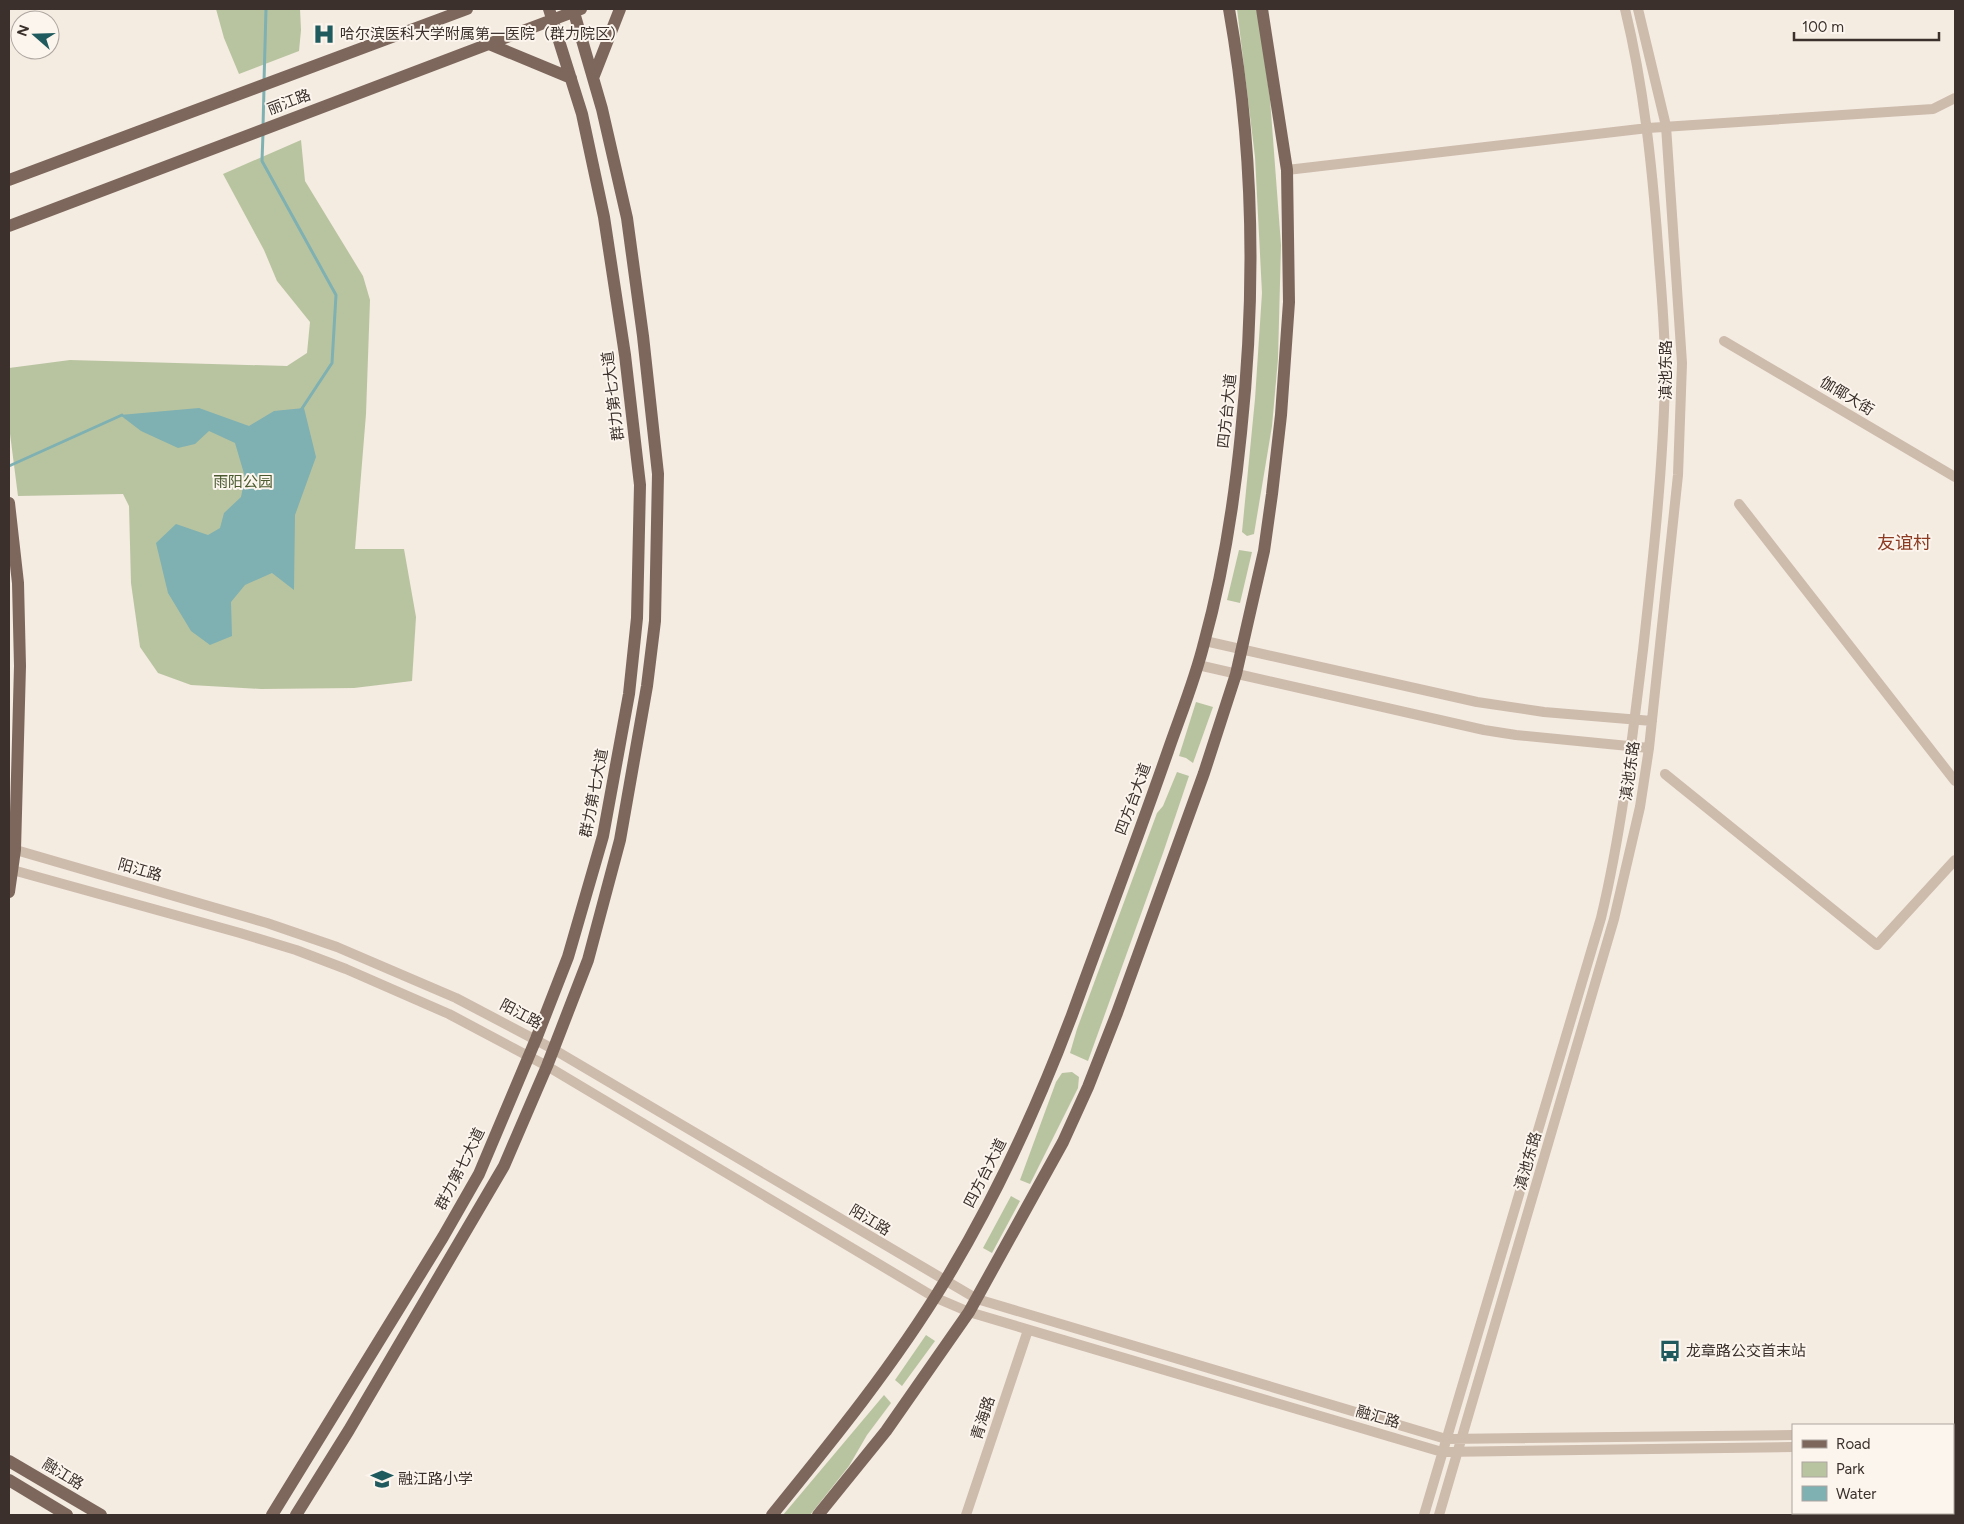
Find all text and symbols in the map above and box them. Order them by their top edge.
north arrow [10,10,60,60]
scale bar [1794,10,1939,42]
text: 100 m [1802,18,1844,36]
hospital icon: 哈尔滨医科大学附属第一医院（群力院区） [311,21,337,47]
text: N [13,23,33,39]
place label: 哈尔滨医科大学附属第一医院（群力院区） [340,25,625,43]
street label: 丽江路 [265,86,313,118]
street label: 滇池东路 [1657,340,1675,400]
street label: 群力第七大道 [599,350,627,442]
street label: 四方台大道 [1214,373,1240,449]
street label: 伽倻大街 [1817,373,1877,419]
park label: 雨阳公园 [213,473,273,491]
district label: 友谊村 [1877,532,1931,554]
street label: 滇池东路 [1617,740,1643,802]
street label: 群力第七大道 [577,747,611,839]
street label: 四方台大道 [1112,761,1154,837]
street label: 阳江路 [116,855,164,885]
street label: 阳江路 [497,995,545,1033]
street label: 群力第七大道 [432,1125,488,1213]
street label: 滇池东路 [1511,1130,1545,1192]
street label: 四方台大道 [960,1135,1010,1211]
street label: 阳江路 [846,1201,894,1239]
bus stop icon: 龙章路公交首末站 [1657,1338,1683,1364]
place label: 龙章路公交首末站 [1686,1342,1806,1360]
street label: 青海路 [967,1394,999,1442]
street label: 融汇路 [1354,1402,1402,1432]
legend [1792,1424,1954,1514]
text: Road [1836,1435,1871,1453]
street label: 融江路 [39,1455,87,1493]
text: Park [1836,1460,1865,1478]
school or university icon: 融江路小学 [369,1466,395,1492]
place label: 融江路小学 [398,1470,473,1488]
text: Water [1836,1485,1876,1503]

